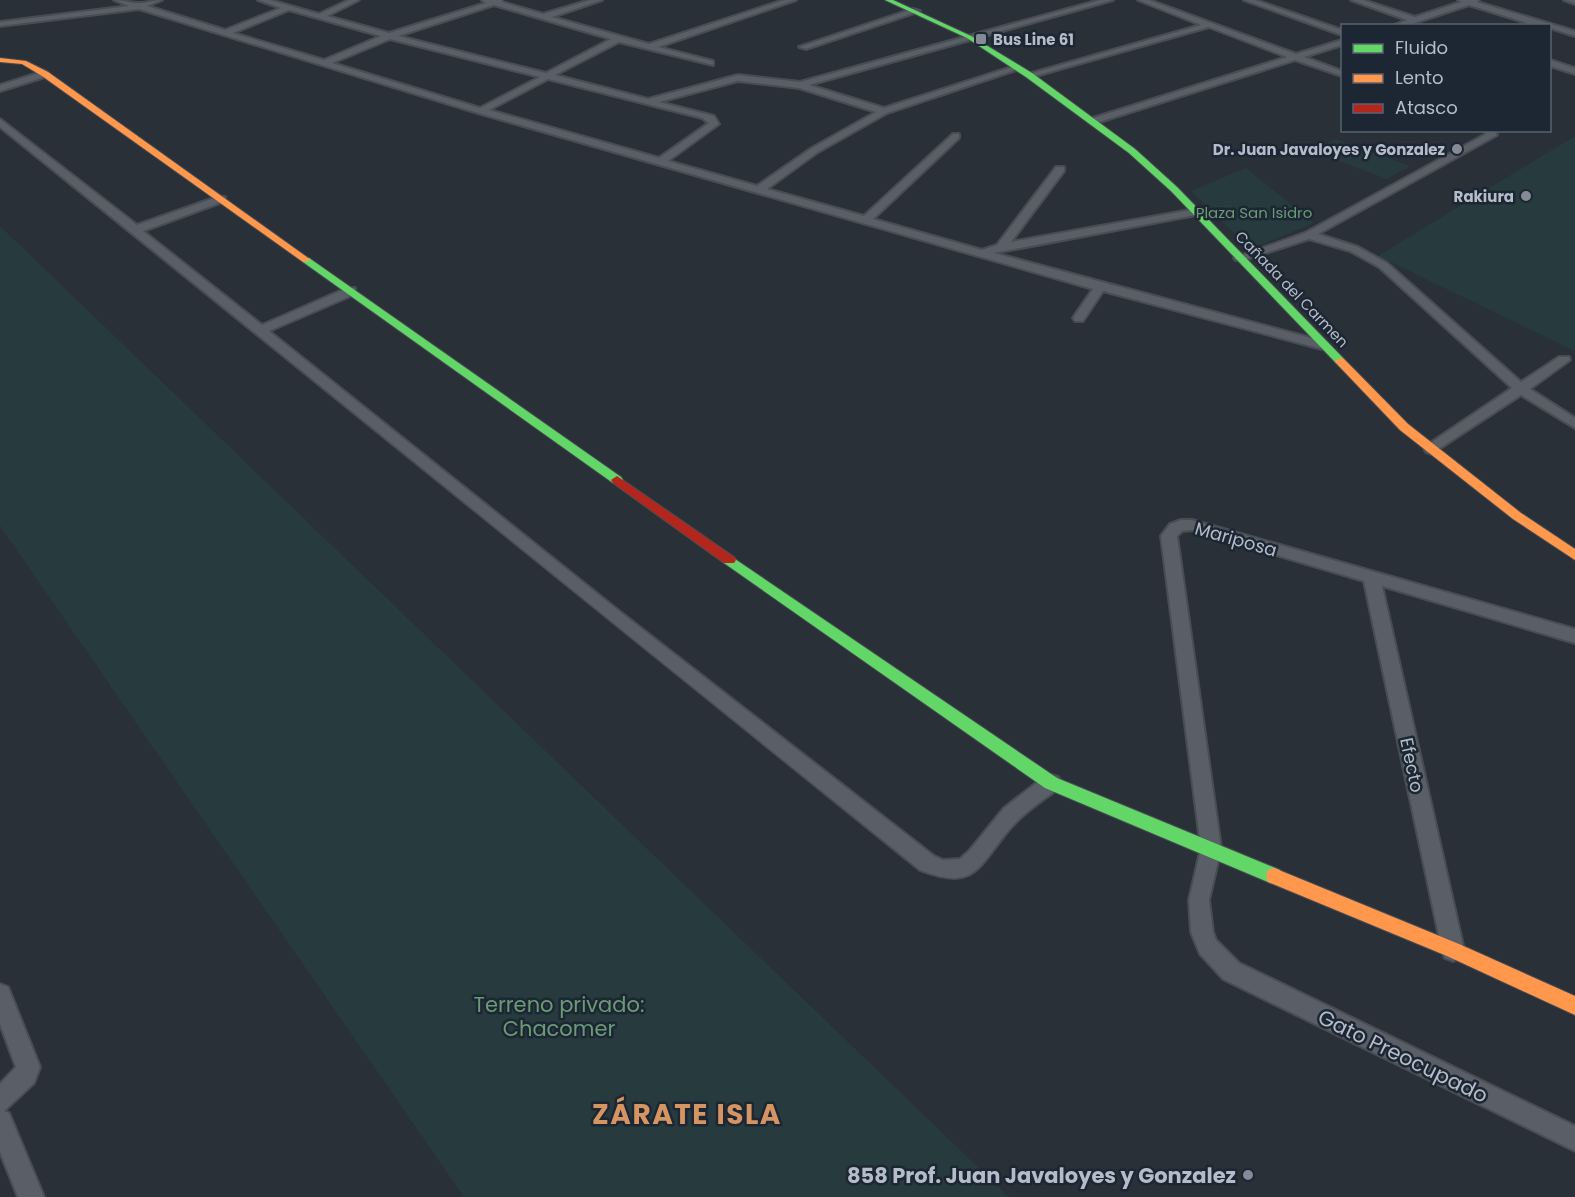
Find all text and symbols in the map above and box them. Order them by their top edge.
legend [1341,24,1551,132]
place label: Bus Line 61 [993,29,1074,50]
marker: Bus Line 61 [974,32,988,46]
text: Fluido [1395,35,1448,60]
text: Lento [1395,65,1444,90]
text: Atasco [1395,95,1458,120]
place label: Dr. Juan Javaloyes y Gonzalez [1213,139,1445,160]
marker: Dr. Juan Javaloyes y Gonzalez [1450,142,1464,156]
place label: Rakiura [1454,186,1514,207]
marker: Rakiura [1519,189,1533,203]
park label: Plaza San Isidro [1196,202,1312,223]
street label: Cañada del Carmen [1231,226,1353,352]
street label: Mariposa [1192,515,1280,563]
street label: Efecto [1394,735,1430,795]
park label: Terreno privado: Chacomer [474,990,644,1043]
street label: Gato Preocupado [1313,1002,1493,1110]
district label: ZÁRATE ISLA [592,1095,782,1134]
place label: 858 Prof. Juan Javaloyes y Gonzalez [847,1161,1236,1190]
marker: 858 Prof. Juan Javaloyes y Gonzalez [1241,1168,1255,1182]

